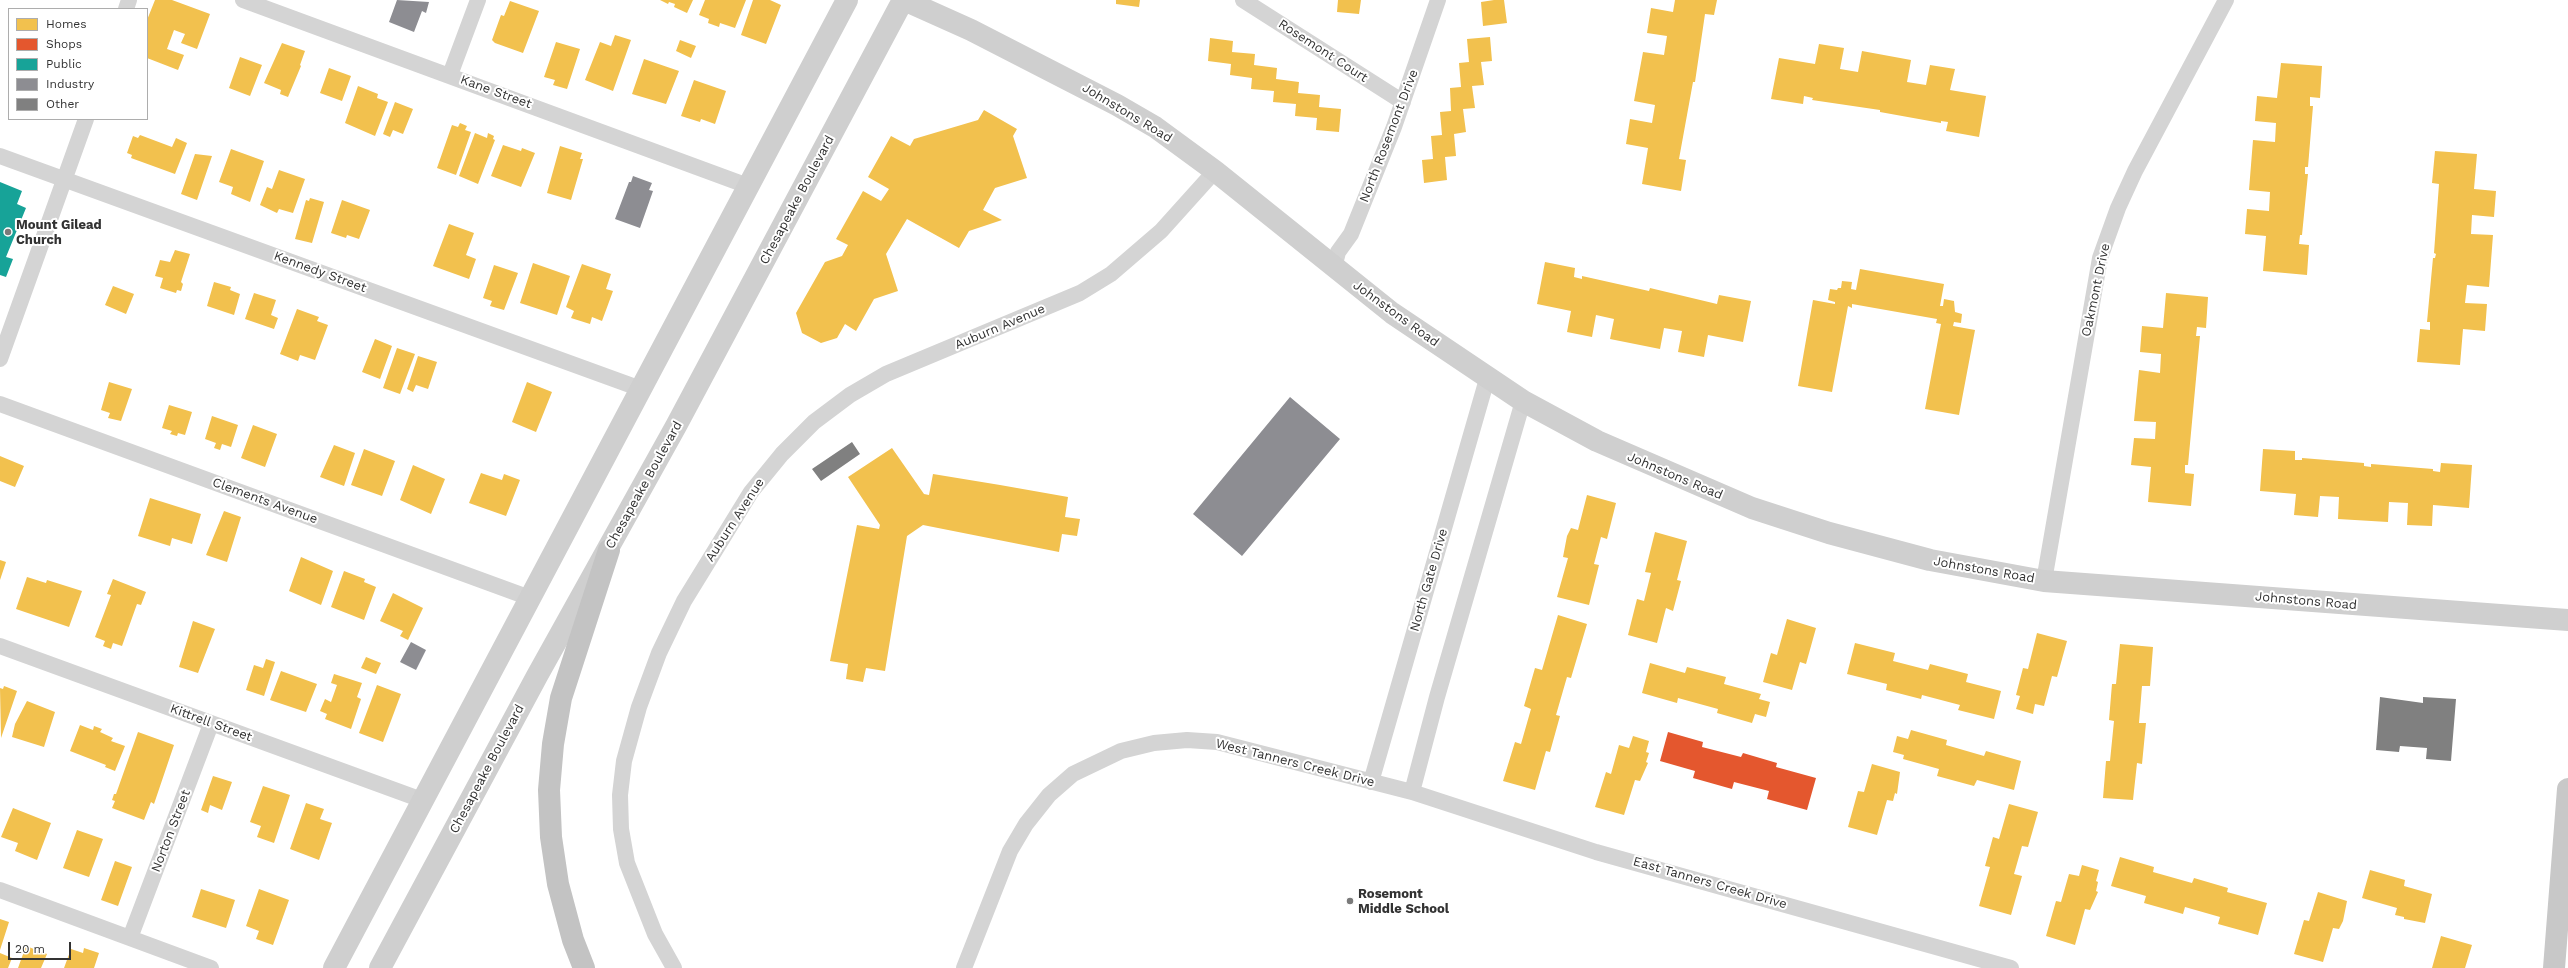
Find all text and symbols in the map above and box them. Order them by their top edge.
legend [8,8,148,120]
street label: Rosemont Court [1275,16,1371,86]
text: Homes [46,17,87,31]
text: Shops [46,37,82,51]
text: Public [46,57,82,71]
street label: North Rosemont Drive [1356,67,1422,205]
street label: Kane Street [458,72,534,112]
text: Industry [46,77,94,91]
street label: Johnstons Road [1079,80,1175,146]
text: Other [46,97,79,111]
street label: Chesapeake Boulevard [756,133,838,267]
place label: Mount Gilead Church [16,217,102,248]
marker: Mount Gilead Church [3,227,13,237]
street label: Oakmont Drive [2079,242,2113,338]
street label: Kennedy Street [272,248,368,296]
street label: Johnstons Road [1350,278,1442,350]
street label: Auburn Avenue [953,301,1047,353]
street label: Chesapeake Boulevard [602,418,686,552]
street label: Johnstons Road [1625,449,1725,503]
street label: Clements Avenue [210,475,320,527]
street label: Auburn Avenue [702,475,768,565]
street label: North Gate Drive [1407,527,1451,633]
street label: Johnstons Road [1932,553,2036,587]
street label: Johnstons Road [2254,589,2358,613]
street label: Kittrell Street [168,701,254,745]
street label: Chesapeake Boulevard [446,702,528,836]
street label: West Tanners Creek Drive [1214,736,1376,790]
street label: Norton Street [148,788,194,874]
street label: East Tanners Creek Drive [1631,854,1789,912]
place label: Rosemont Middle School [1358,886,1449,917]
marker: Rosemont Middle School [1345,896,1355,906]
scale bar [10,934,73,960]
text: 20 m [15,942,45,956]

